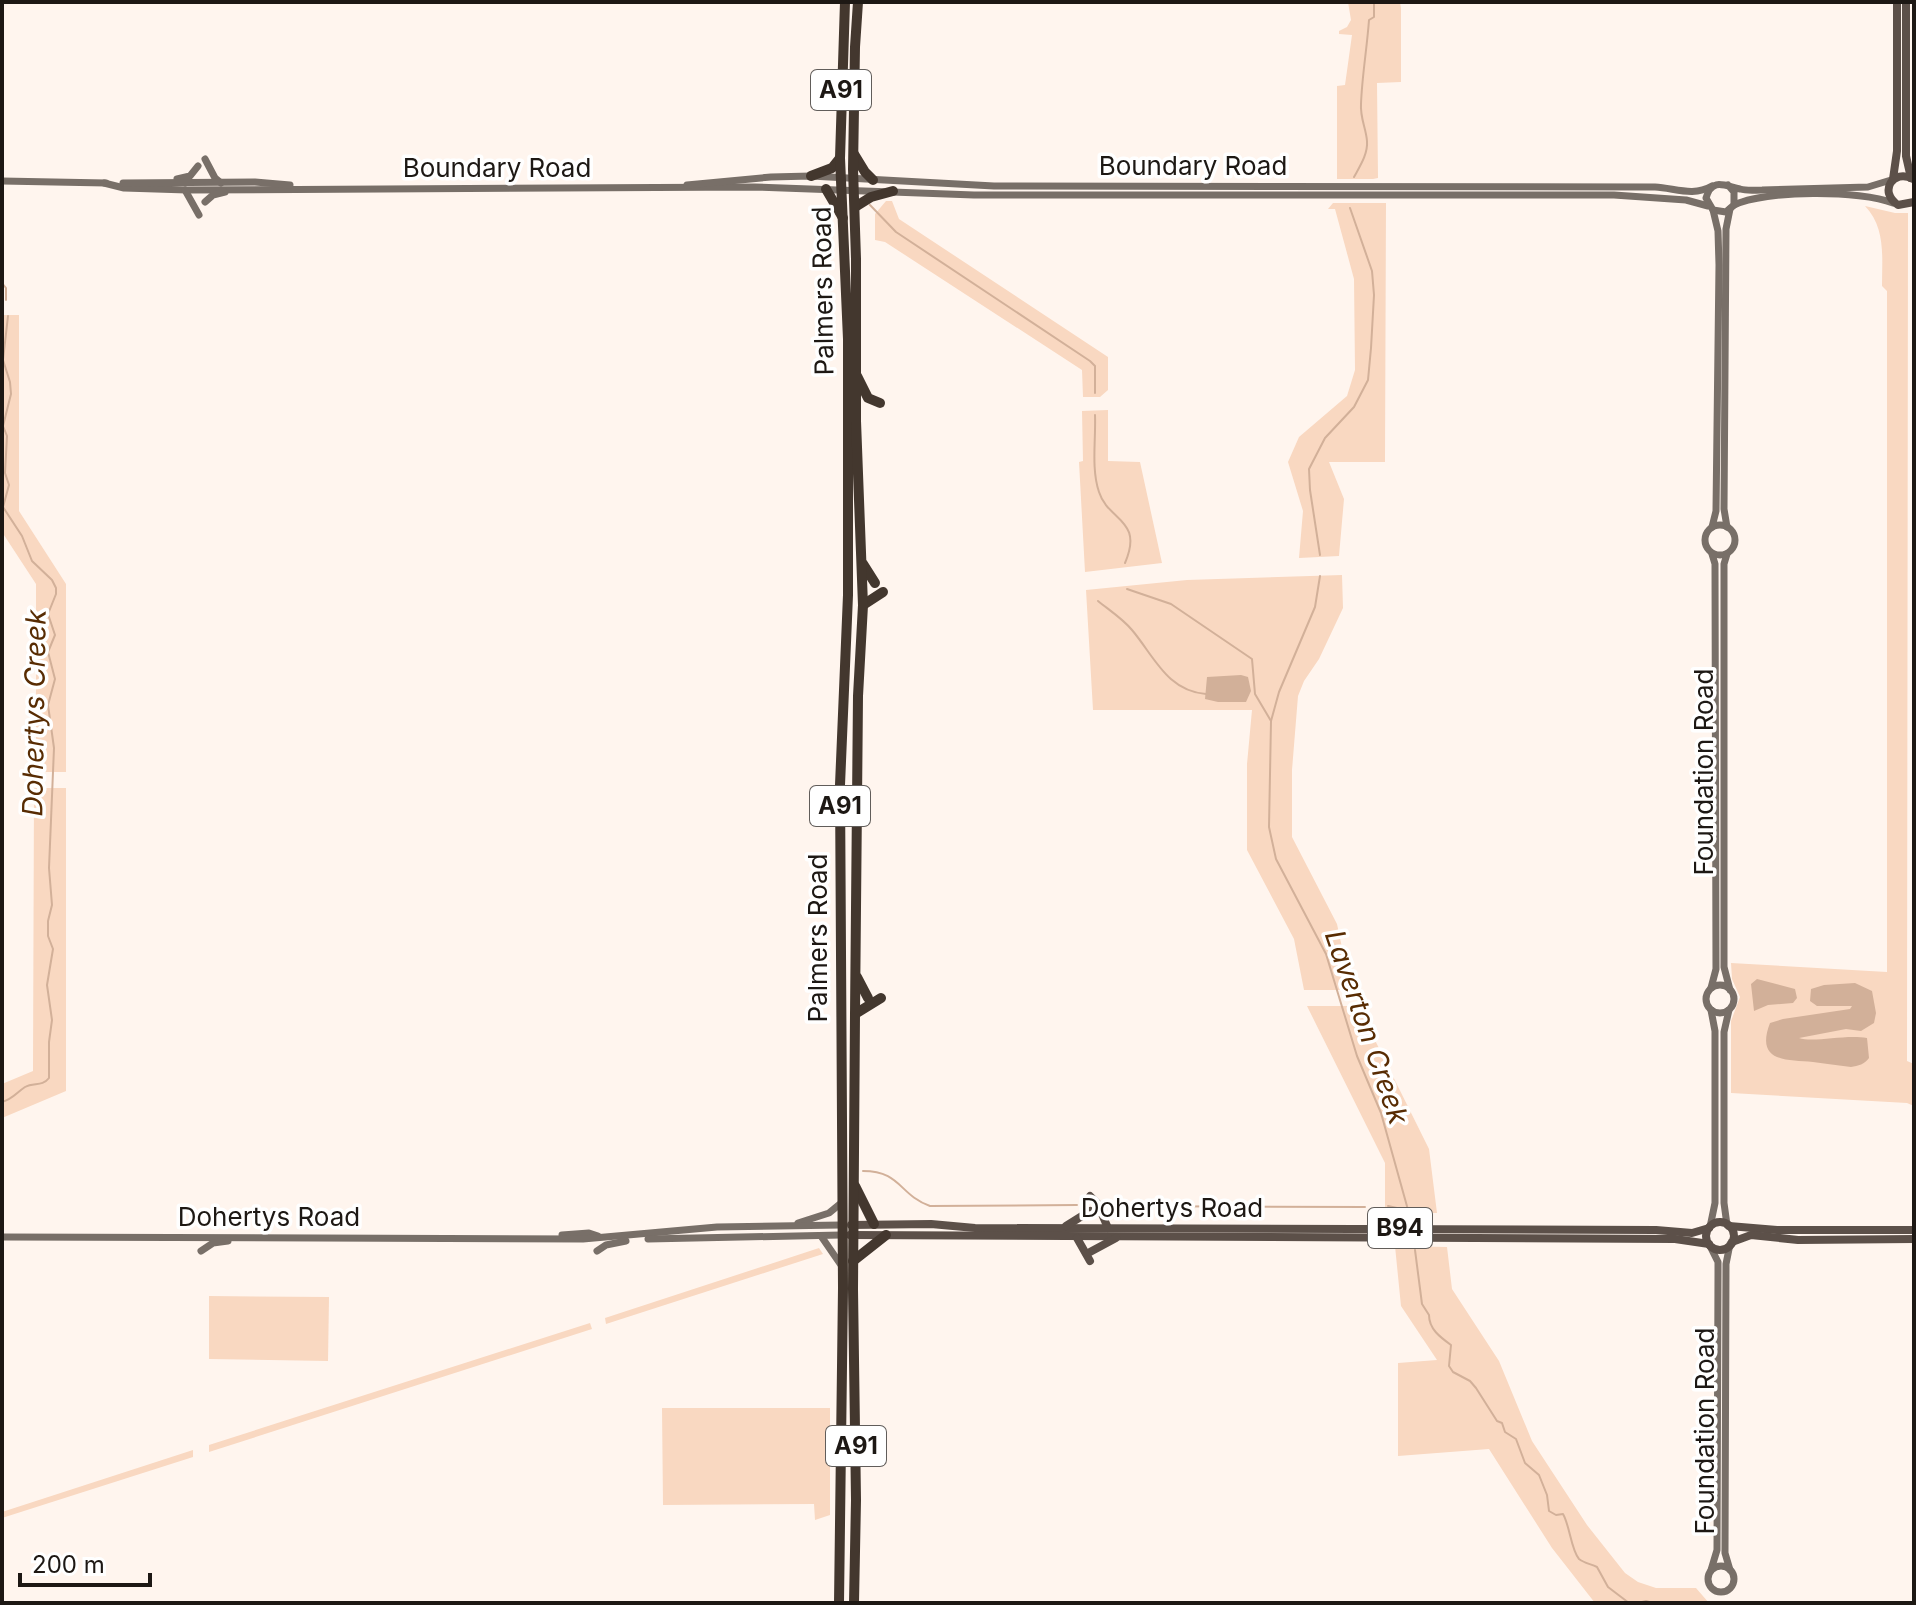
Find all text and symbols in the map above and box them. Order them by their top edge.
road number: A91 [811,70,871,110]
street label: Boundary Road [1099,150,1287,181]
street label: Boundary Road [403,152,591,183]
street label: Palmers Road [806,206,839,376]
water label: Dohertys Creek [15,609,53,817]
street label: Foundation Road [1688,669,1719,875]
road number: A91 [810,786,870,826]
street label: Palmers Road [802,854,833,1022]
water label: Laverton Creek [1318,925,1416,1129]
street label: Dohertys Road [1081,1192,1263,1223]
street label: Dohertys Road [178,1201,360,1232]
road number: B94 [1368,1208,1432,1248]
street label: Foundation Road [1689,1328,1720,1534]
road number: A91 [826,1426,886,1466]
scale bar [20,1537,150,1587]
text: 200 m [32,1550,105,1579]

